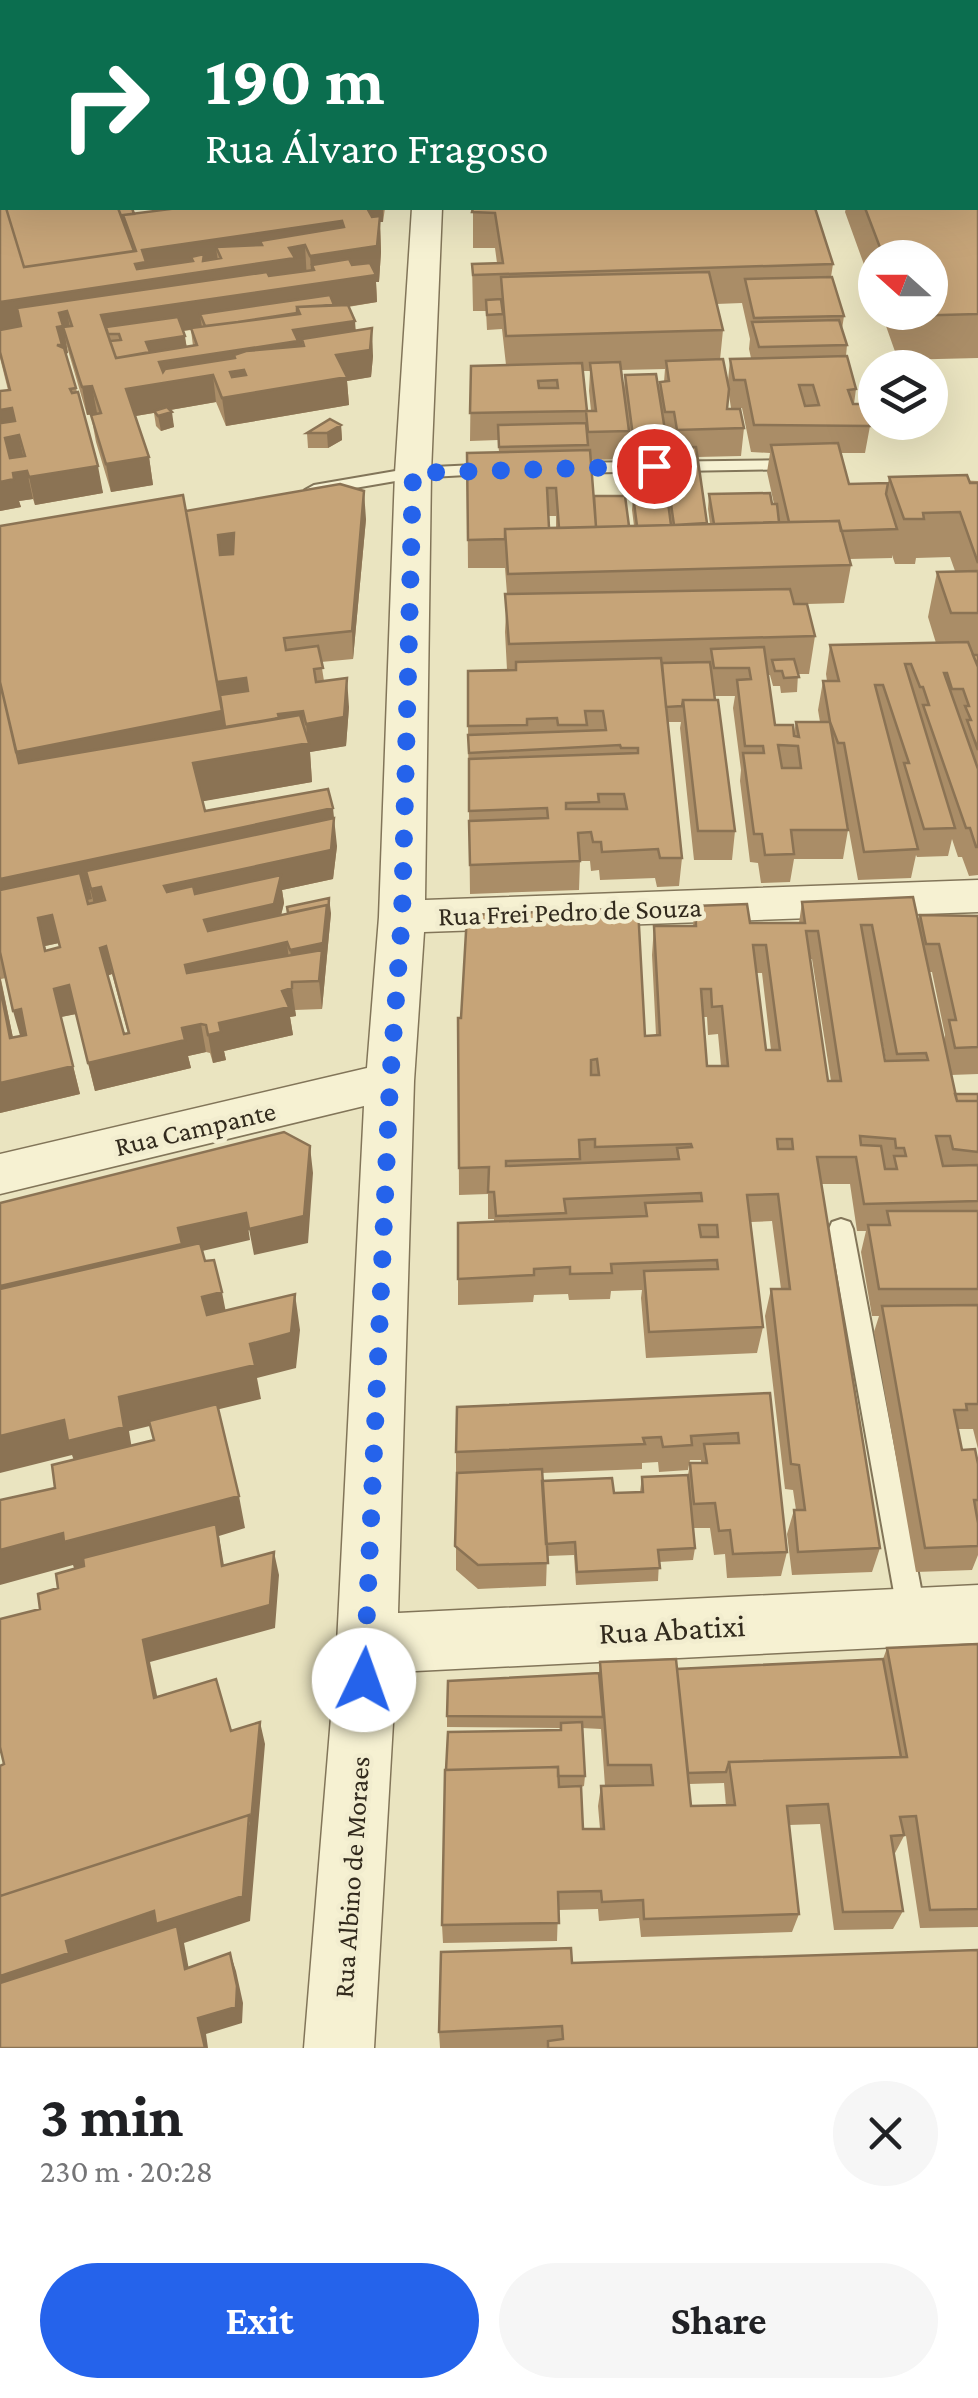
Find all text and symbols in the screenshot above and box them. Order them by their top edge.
icon: right [40,40,170,170]
text: 190 m [205,41,385,119]
text: Rua Álvaro Fragoso [205,123,549,173]
north arrow [858,240,948,330]
map controls [858,240,948,440]
button: layers [858,350,948,440]
pin [612,424,697,509]
icon: arrive [627,439,682,494]
street label: Rua Frei Pedro de Souza [437,891,703,932]
street label: Rua Campante [112,1095,279,1162]
street label: Rua Abatixi [598,1607,746,1651]
position arrow [312,1628,416,1732]
street label: Rua Albino de Moraes [328,1755,375,1999]
button: close [833,2081,938,2186]
text: 3 min [40,2082,184,2149]
text: 230 m · 20:28 [40,2153,213,2189]
button: Exit [40,2263,479,2378]
button: Share [499,2263,938,2378]

